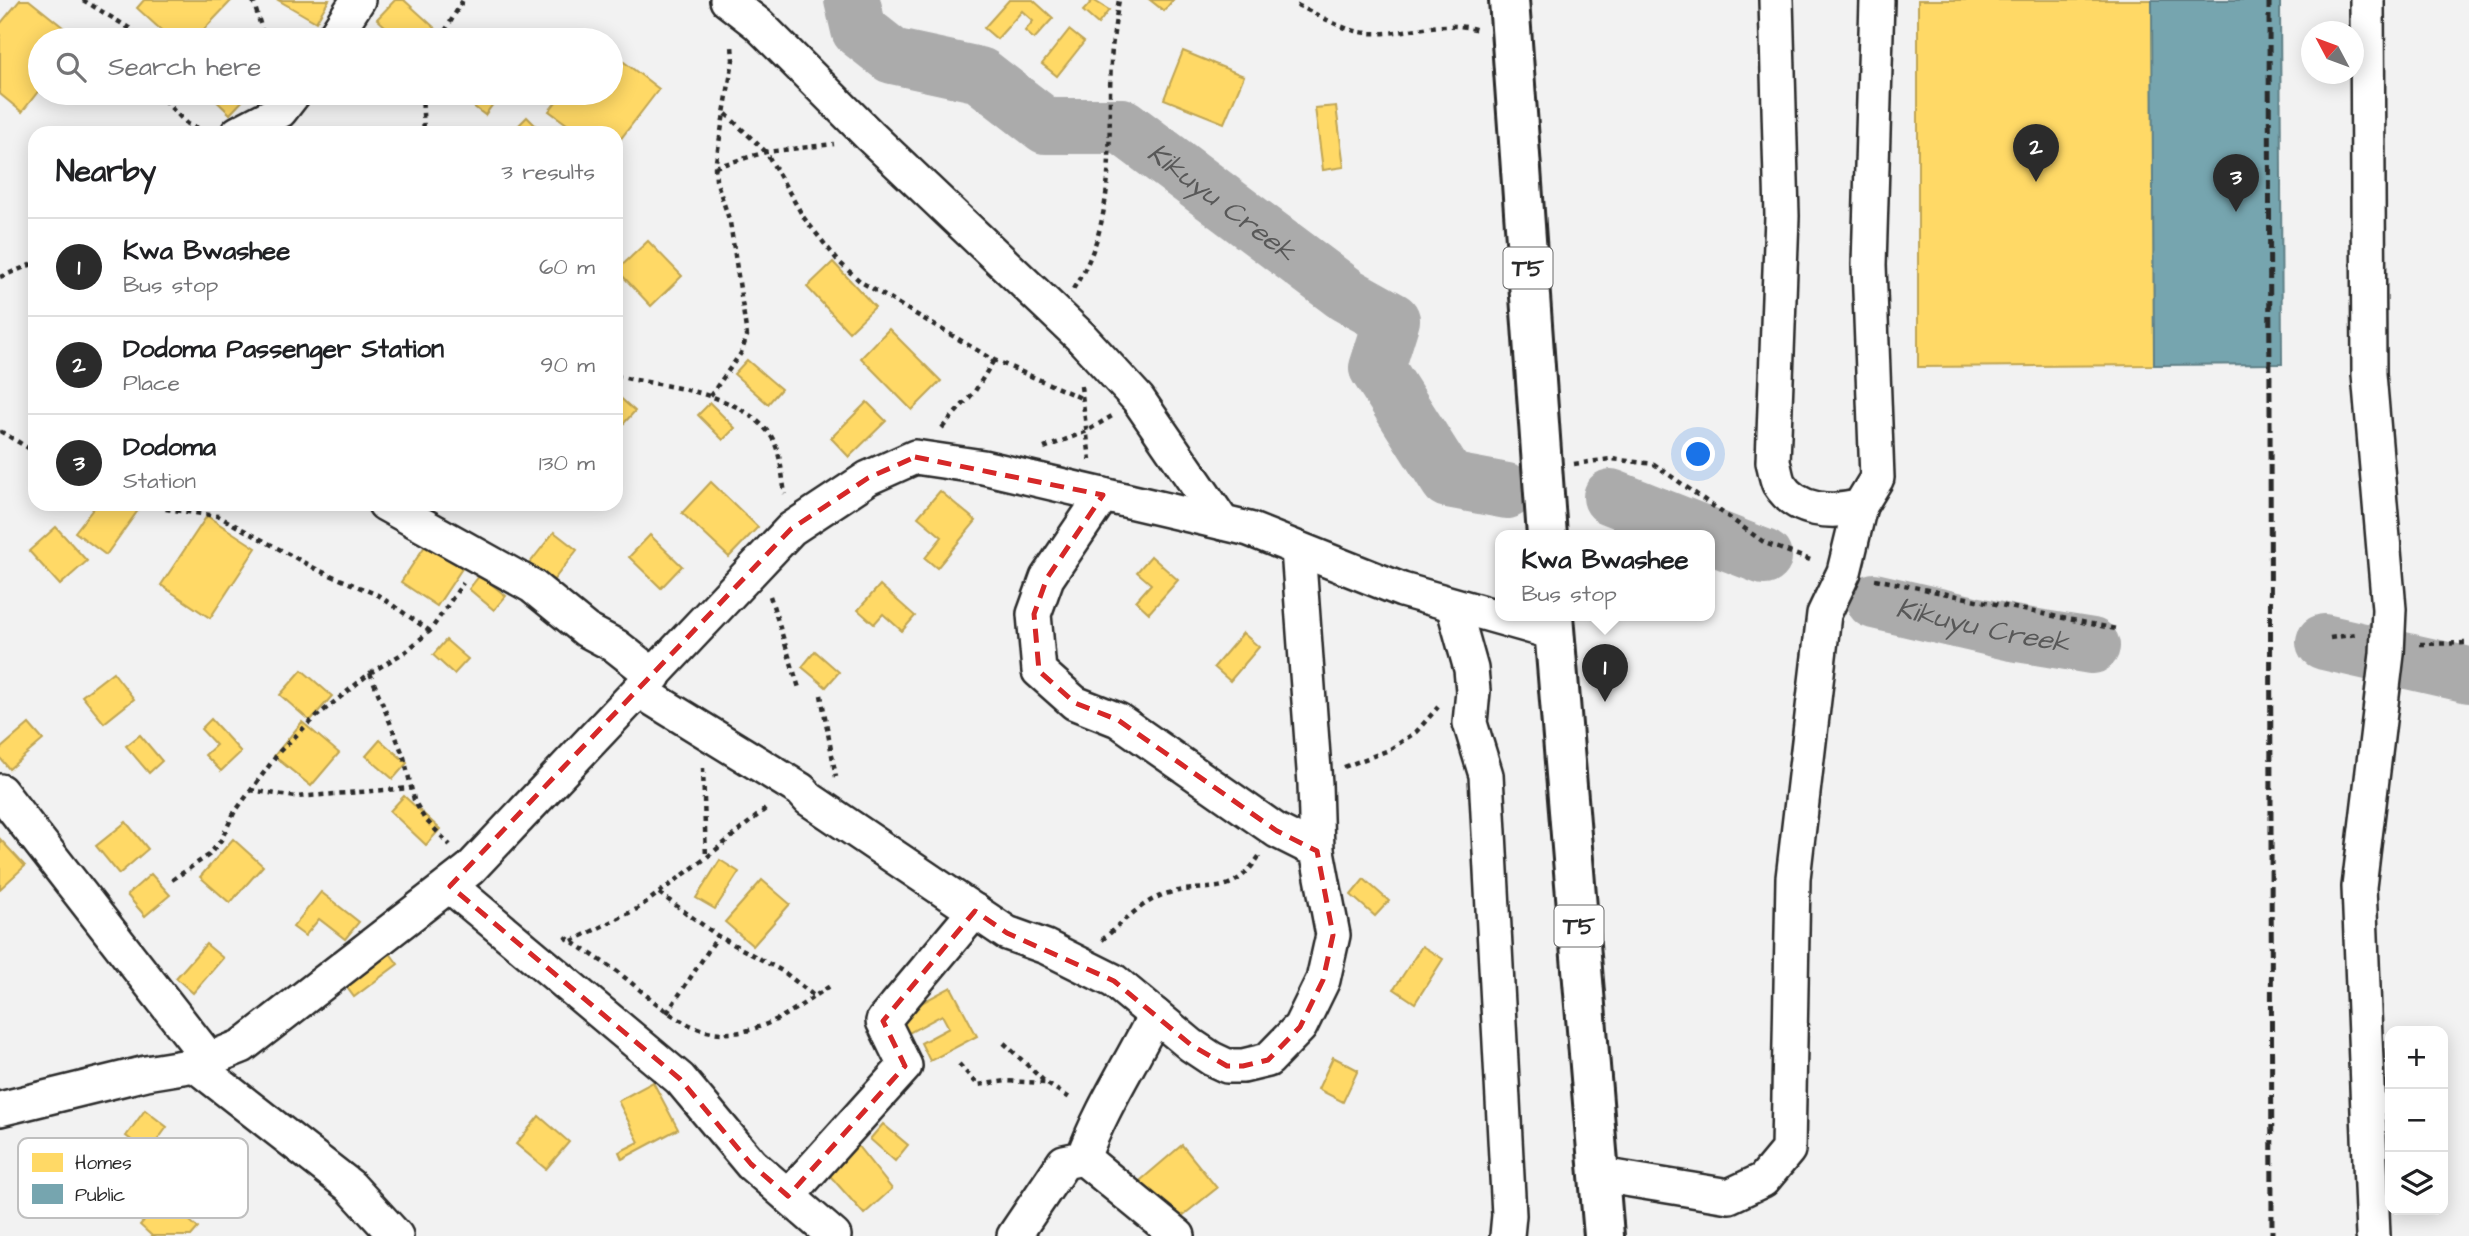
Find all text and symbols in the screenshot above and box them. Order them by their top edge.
north arrow [2301,21,2364,84]
search box [28,28,623,105]
icon: search [52,48,90,86]
text: Search here [108,49,261,85]
pin: 2 [2013,124,2059,182]
water label: Kikuyu Creek [1139,134,1304,272]
text: Nearby [56,151,156,193]
pin: 3 [2213,154,2259,212]
text: 3 results [501,156,595,188]
text: Kwa Bwashee [123,233,290,269]
road number: T5 [1504,247,1552,288]
text: 1 [78,251,80,283]
text: 60 m [539,251,595,283]
text: Bus stop [123,269,218,301]
text: Dodoma Passenger Station [123,331,444,367]
text: 2 [72,349,86,381]
text: 90 m [540,349,595,381]
text: Place [123,367,180,399]
text: Dodoma [123,429,216,465]
your location [1681,437,1715,471]
text: 3 [73,447,85,479]
text: 130 m [539,447,595,479]
text: Station [123,465,196,497]
popup [1495,530,1715,621]
text: Kwa Bwashee [1521,542,1689,578]
text: Bus stop [1521,578,1617,610]
water label: Kikuyu Creek [1893,589,2073,663]
pin: 1 [1582,644,1628,702]
road number: T5 [1554,906,1604,946]
map controls [2385,1026,2448,1215]
button: + [2385,1026,2448,1089]
button: − [2385,1089,2448,1152]
legend [18,1138,248,1218]
text: Homes [75,1150,132,1177]
button: layers [2385,1152,2448,1215]
text: Public [75,1182,125,1209]

